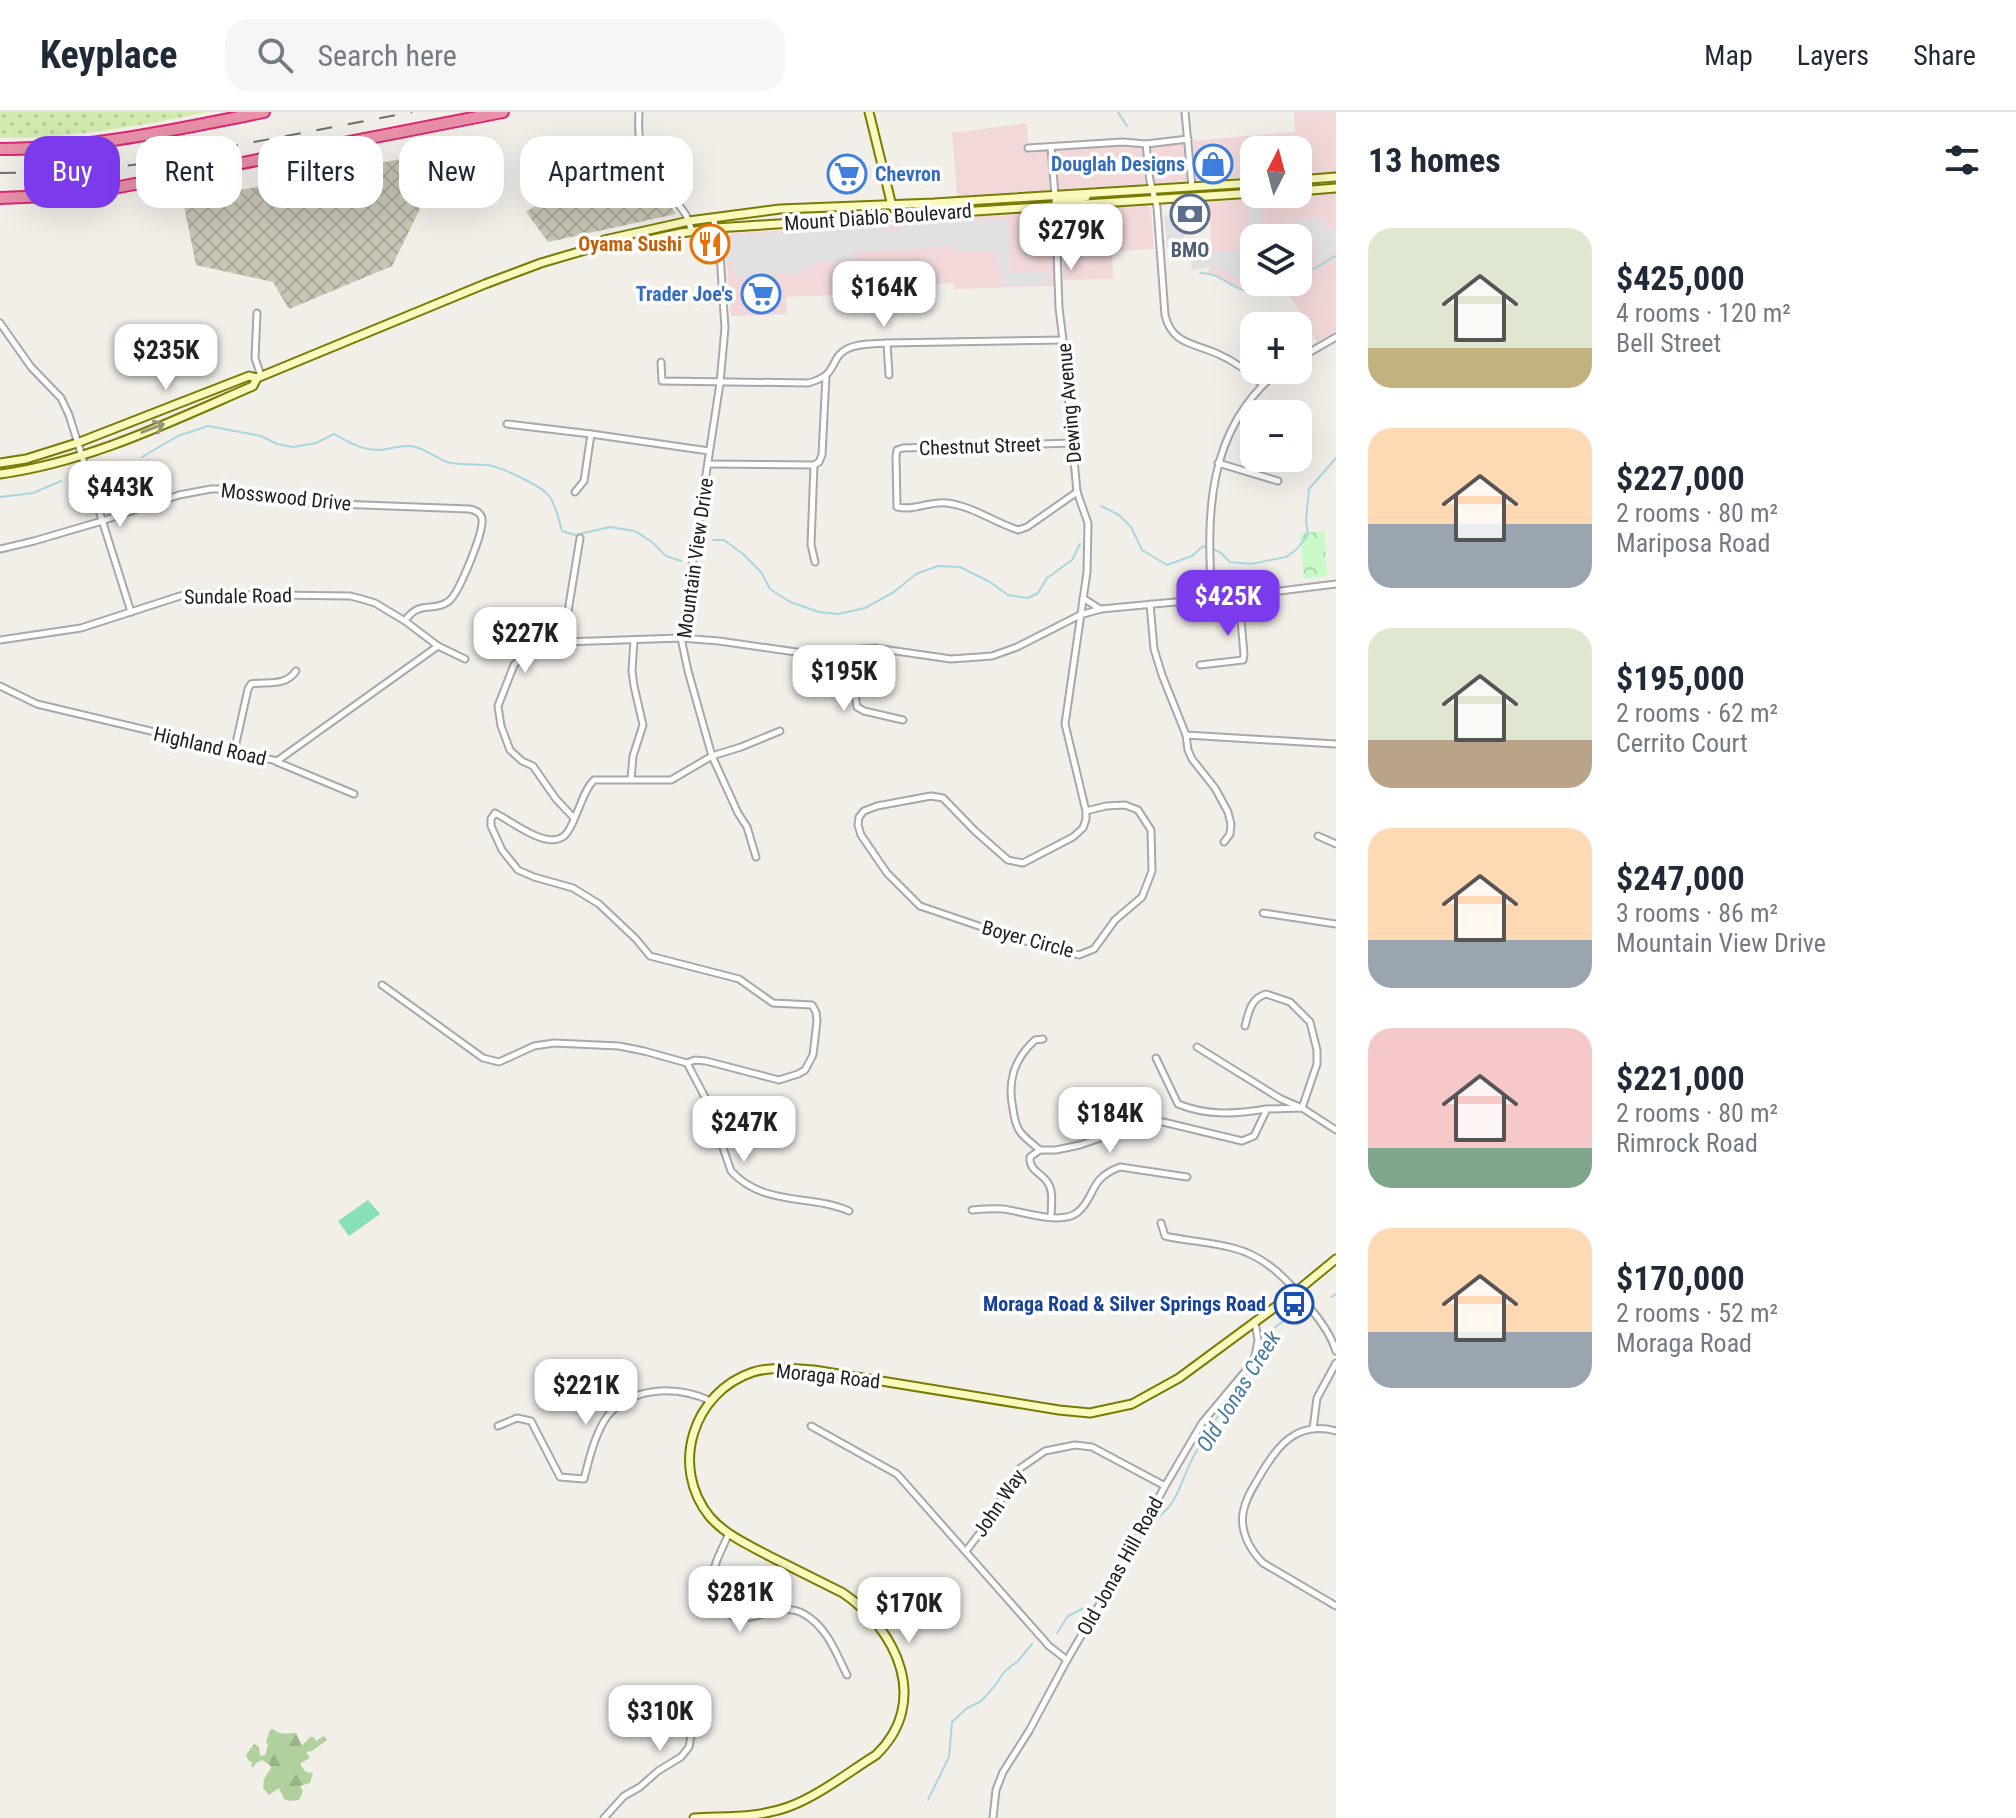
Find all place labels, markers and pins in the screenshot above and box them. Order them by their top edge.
shop icon: Douglah Designs [1192,143,1234,185]
place label: Douglah Designs [1051,152,1185,176]
supermarket icon: Chevron [826,153,868,195]
place label: Chevron [875,162,941,186]
bank icon: BMO [1169,193,1211,235]
pin: $279K [1015,204,1127,272]
restaurant icon: Oyama Sushi [689,223,731,265]
place label: Oyama Sushi [578,232,682,256]
place label: BMO [1171,238,1209,262]
pin: $164K [828,261,940,329]
supermarket icon: Trader Joe's [740,273,782,315]
place label: Trader Joe's [636,282,733,306]
pin: $235K [110,324,222,392]
pin: $443K [64,461,176,529]
pin: $425K [1172,570,1284,638]
pin: $227K [469,607,581,675]
pin: $195K [788,645,900,713]
pin: $184K [1054,1087,1166,1155]
pin: $247K [688,1096,800,1164]
bus stop icon: Moraga Road & Silver Springs Road [1273,1283,1315,1325]
place label: Moraga Road & Silver Springs Road [983,1292,1266,1316]
pin: $221K [530,1359,642,1427]
pin: $281K [684,1566,796,1634]
pin: $170K [853,1577,965,1645]
pin: $310K [604,1685,716,1753]

